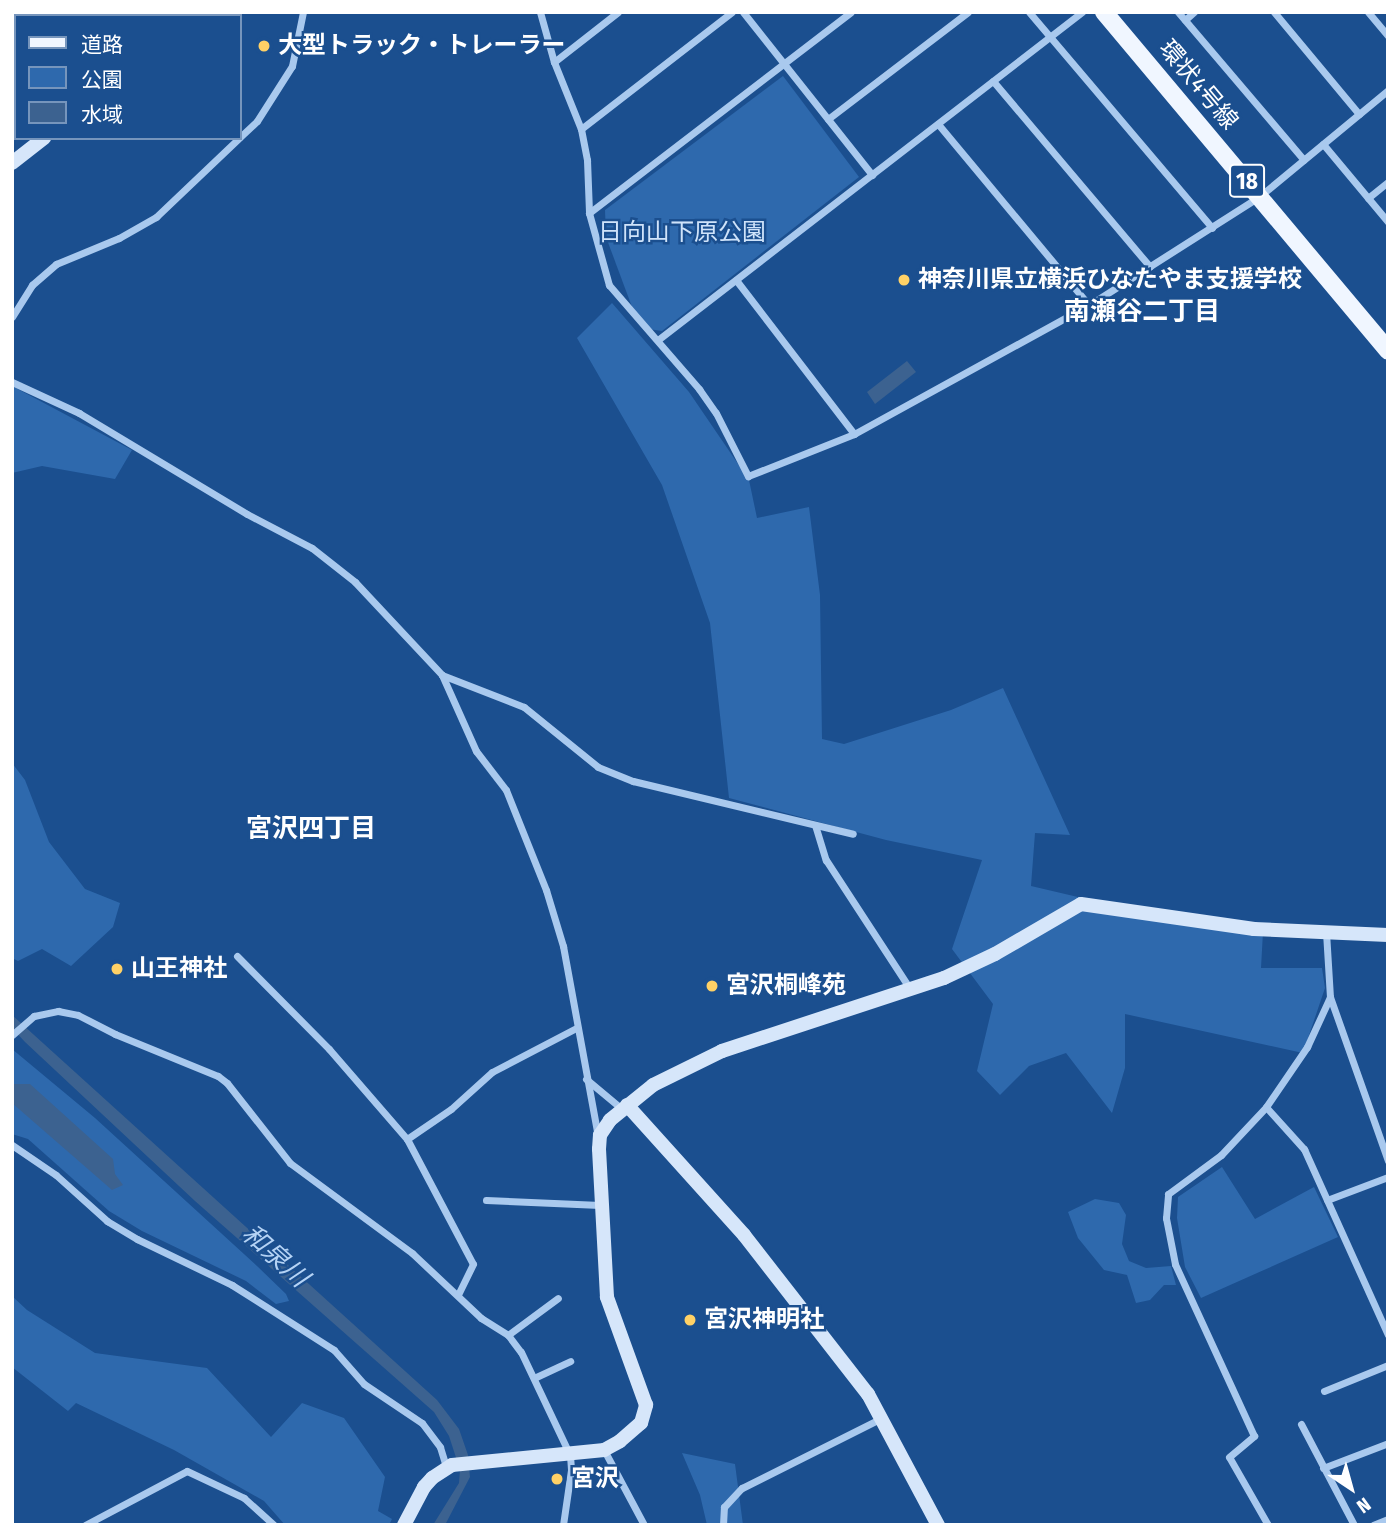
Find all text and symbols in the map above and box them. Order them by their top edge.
legend [14,14,242,140]
text: 道路 [81,32,123,58]
place label: 大型トラック・トレーラー [278,32,566,60]
street label: 環状4号線 [1152,35,1244,135]
marker: 大型トラック・トレーラー [256,38,272,54]
text: 公園 [81,67,123,93]
text: 水域 [81,102,123,128]
road number: 18 [1228,162,1266,200]
park label: 日向山下原公園 [598,219,766,247]
place label: 神奈川県立横浜ひなたやま支援学校 [918,266,1302,294]
marker: 神奈川県立横浜ひなたやま支援学校 [896,272,912,288]
district label: 南瀬谷二丁目 [1064,296,1220,328]
district label: 宮沢四丁目 [246,813,376,845]
place label: 山王神社 [131,955,227,983]
marker: 山王神社 [109,961,125,977]
place label: 宮沢桐峰苑 [726,972,846,1000]
marker: 宮沢桐峰苑 [704,978,720,994]
water label: 和泉川 [236,1218,314,1294]
place label: 宮沢神明社 [704,1306,824,1334]
marker: 宮沢神明社 [682,1312,698,1328]
north arrow [1316,1453,1386,1523]
place label: 宮沢 [571,1465,619,1493]
marker: 宮沢 [549,1471,565,1487]
text: N [1352,1493,1375,1518]

